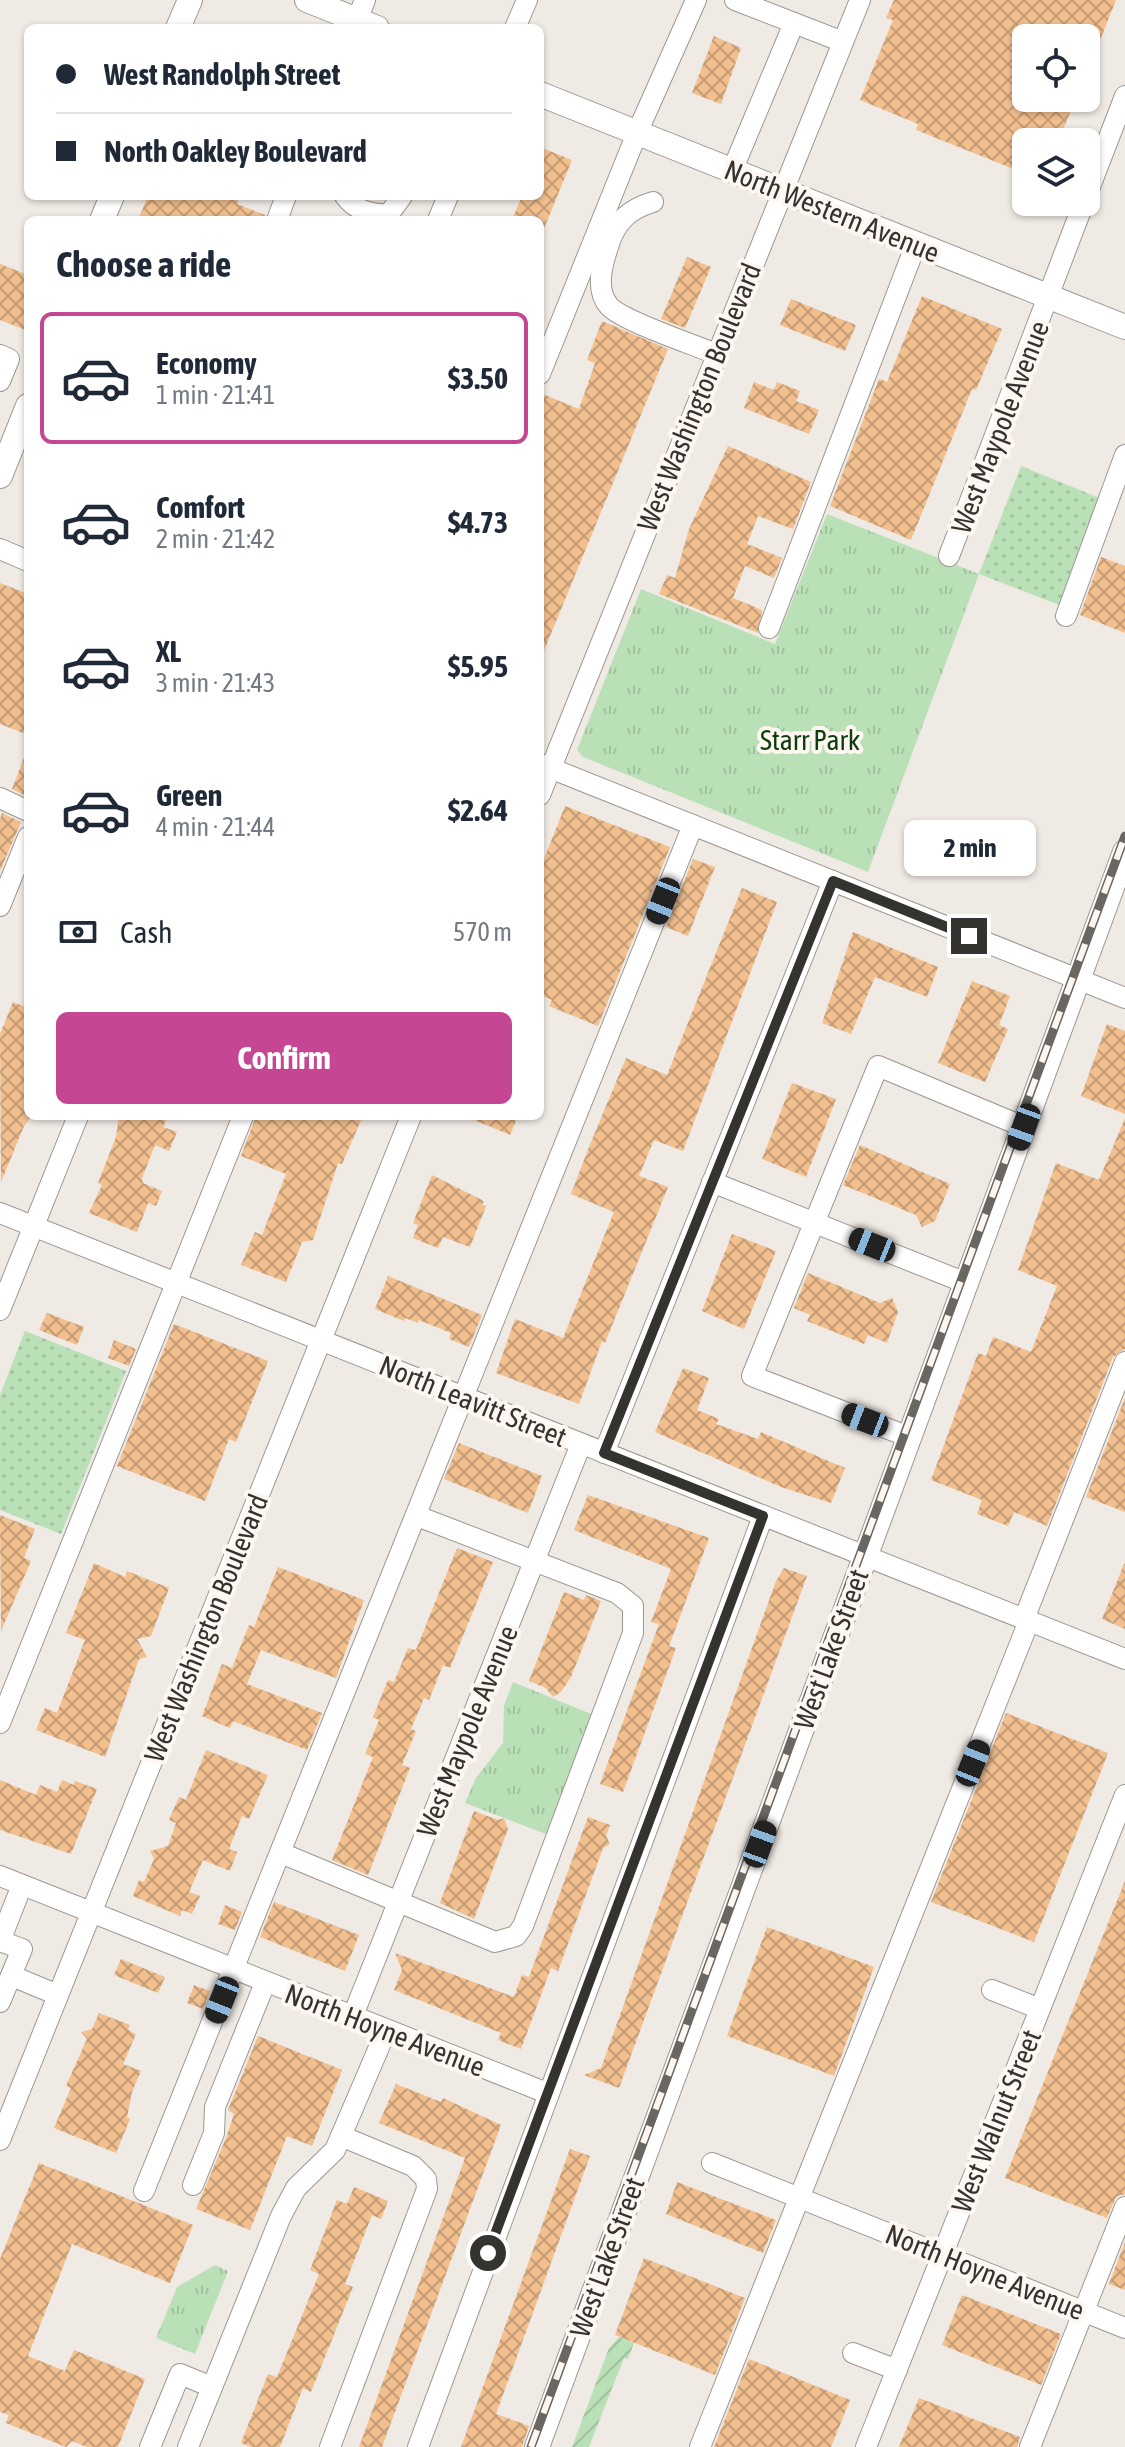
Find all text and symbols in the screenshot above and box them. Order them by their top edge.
map controls [1012,24,1100,216]
button: locate [1012,24,1100,112]
text: West Randolph Street [104,57,340,91]
button: layers [1012,128,1100,216]
text: North Oakley Boulevard [104,134,367,168]
street label: North Western Avenue [720,153,944,269]
text: Choose a ride [56,243,231,285]
street label: West Washington Boulevard [631,259,767,535]
street label: West Maypole Avenue [945,316,1055,538]
icon: car [60,342,132,414]
text: Economy [156,346,257,380]
text: $3.50 [448,361,508,395]
text: 1 min · 21:41 [156,380,275,410]
icon: car [60,486,132,558]
text: Comfort [156,490,245,524]
text: $4.73 [448,505,508,539]
text: 2 min · 21:42 [156,524,275,554]
icon: car [60,630,132,702]
text: XL [156,634,181,668]
text: $5.95 [448,649,508,683]
text: 3 min · 21:43 [156,668,275,698]
park label: Starr Park [760,724,860,756]
icon: car [60,774,132,846]
text: Green [156,778,222,812]
text: $2.64 [448,793,508,827]
text: 4 min · 21:44 [156,812,275,842]
callout: 2 min [903,820,1035,876]
text: 2 min [943,833,997,863]
car [643,874,683,928]
icon: cash [56,910,100,954]
text: Cash [120,915,173,949]
text: 570 m [453,917,512,947]
route end [951,918,987,954]
button: Confirm [56,1012,512,1104]
car [1005,1100,1043,1154]
car [845,1225,899,1265]
street label: North Leavitt Street [375,1349,571,1453]
car [838,1400,892,1440]
street label: West Washington Boulevard [138,1490,274,1766]
street label: West Lake Street [787,1565,875,1733]
street label: West Maypole Avenue [410,1621,524,1841]
car [953,1736,993,1790]
car [741,1817,779,1871]
car [202,1973,242,2027]
street label: North Hoyne Avenue [281,1977,489,2083]
street label: West Walnut Street [945,2025,1047,2217]
street label: West Lake Street [563,2173,651,2341]
street label: North Hoyne Avenue [881,2218,1089,2326]
route start [470,2235,506,2271]

